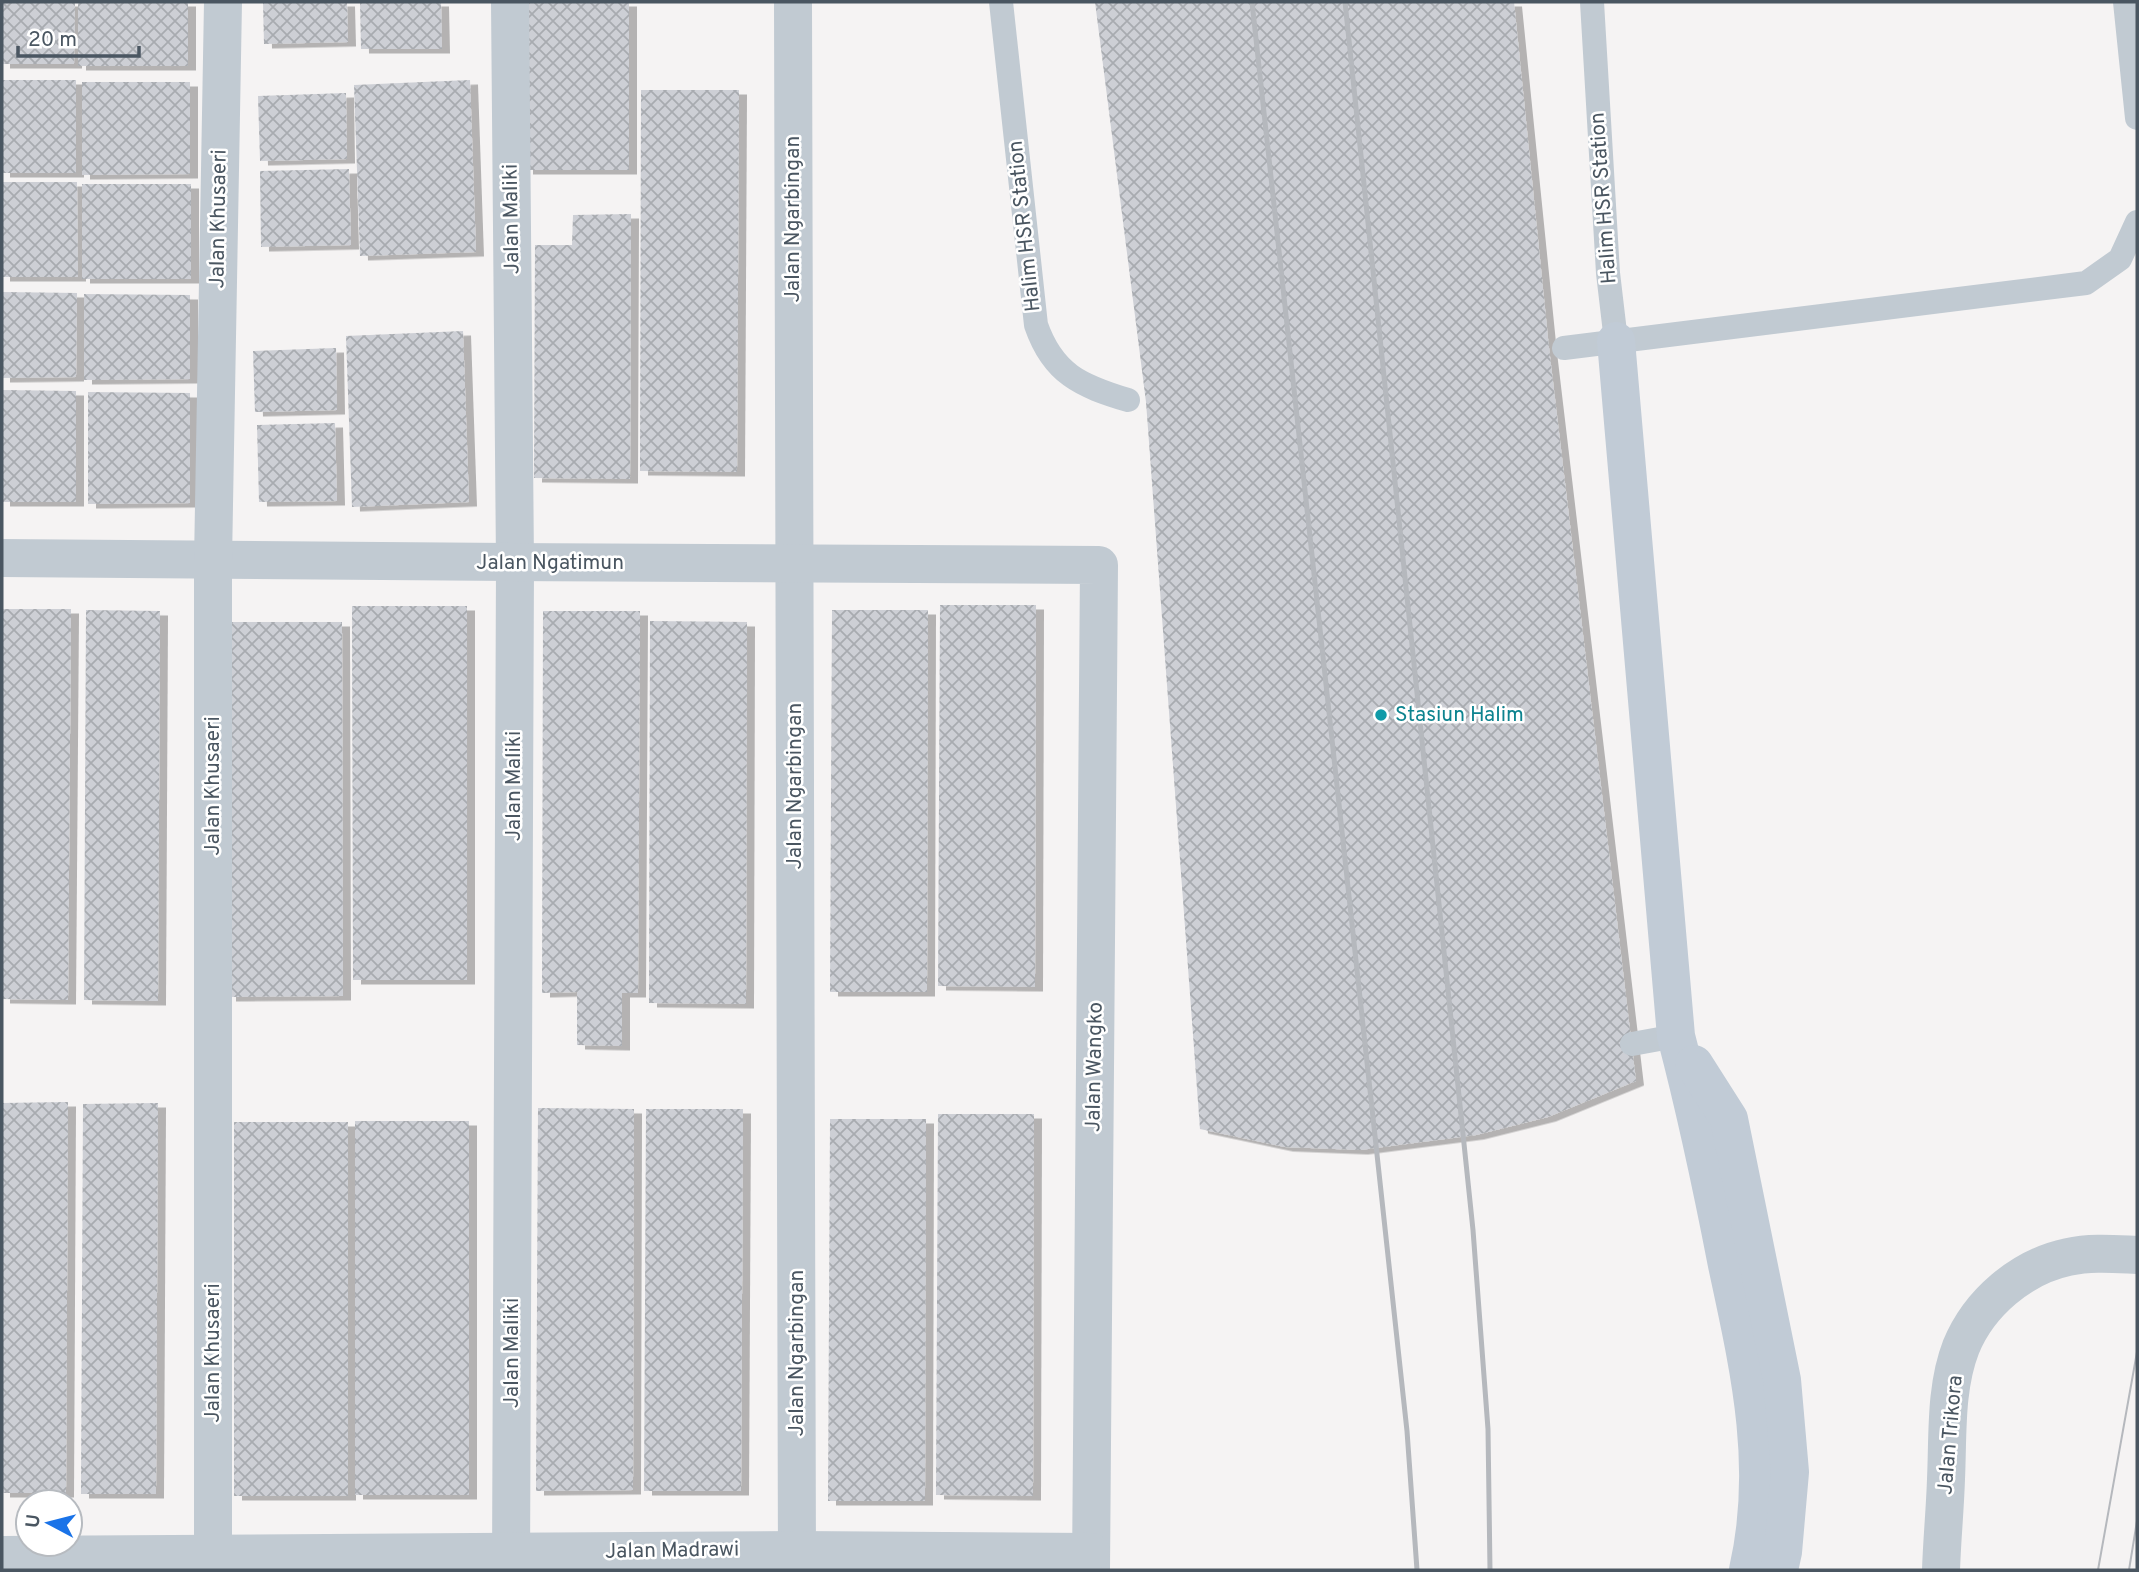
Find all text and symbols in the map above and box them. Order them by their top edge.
scale bar [18,14,138,58]
text: 20 m [28,27,77,54]
street label: Halim HSR Station [1585,111,1623,285]
street label: Jalan Ngarbingan [780,136,807,302]
street label: Halim HSR Station [1003,139,1047,313]
street label: Jalan Khusaeri [204,149,234,289]
street label: Jalan Maliki [498,163,526,275]
street label: Jalan Ngatimun [476,550,624,577]
place label: Stasiun Halim [1395,702,1524,729]
street label: Jalan Ngarbingan [782,703,809,869]
marker: Stasiun Halim [1373,707,1389,723]
street label: Jalan Khusaeri [200,716,227,856]
street label: Jalan Maliki [501,731,528,841]
street label: Jalan Wangko [1080,1002,1110,1132]
street label: Jalan Ngarbingan [784,1270,811,1436]
street label: Jalan Khusaeri [200,1283,227,1423]
street label: Jalan Maliki [499,1298,526,1408]
street label: Jalan Trikora [1932,1374,1970,1496]
north arrow [14,1488,84,1558]
text: U [21,1513,47,1529]
street label: Jalan Madrawi [605,1536,739,1566]

